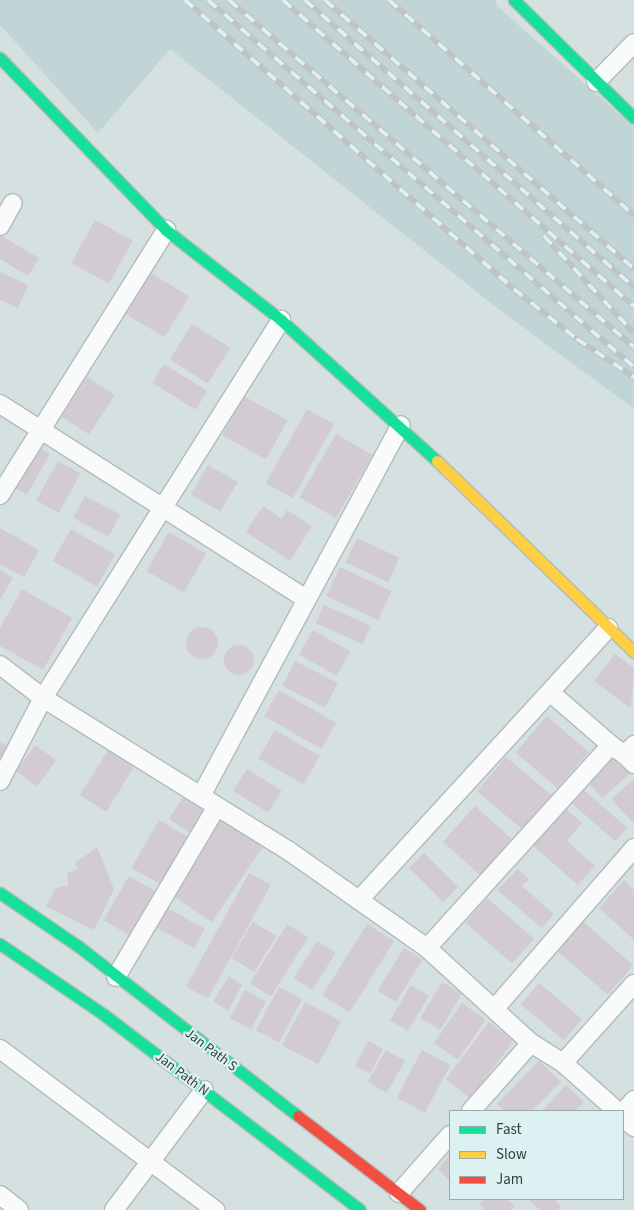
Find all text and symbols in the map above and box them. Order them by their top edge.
street label: Jan Path S [182,1025,240,1075]
street label: Jan Path N [152,1048,212,1100]
legend [449,1110,624,1200]
text: Fast [496,1119,522,1140]
text: Slow [496,1144,527,1165]
text: Jam [496,1169,523,1190]

